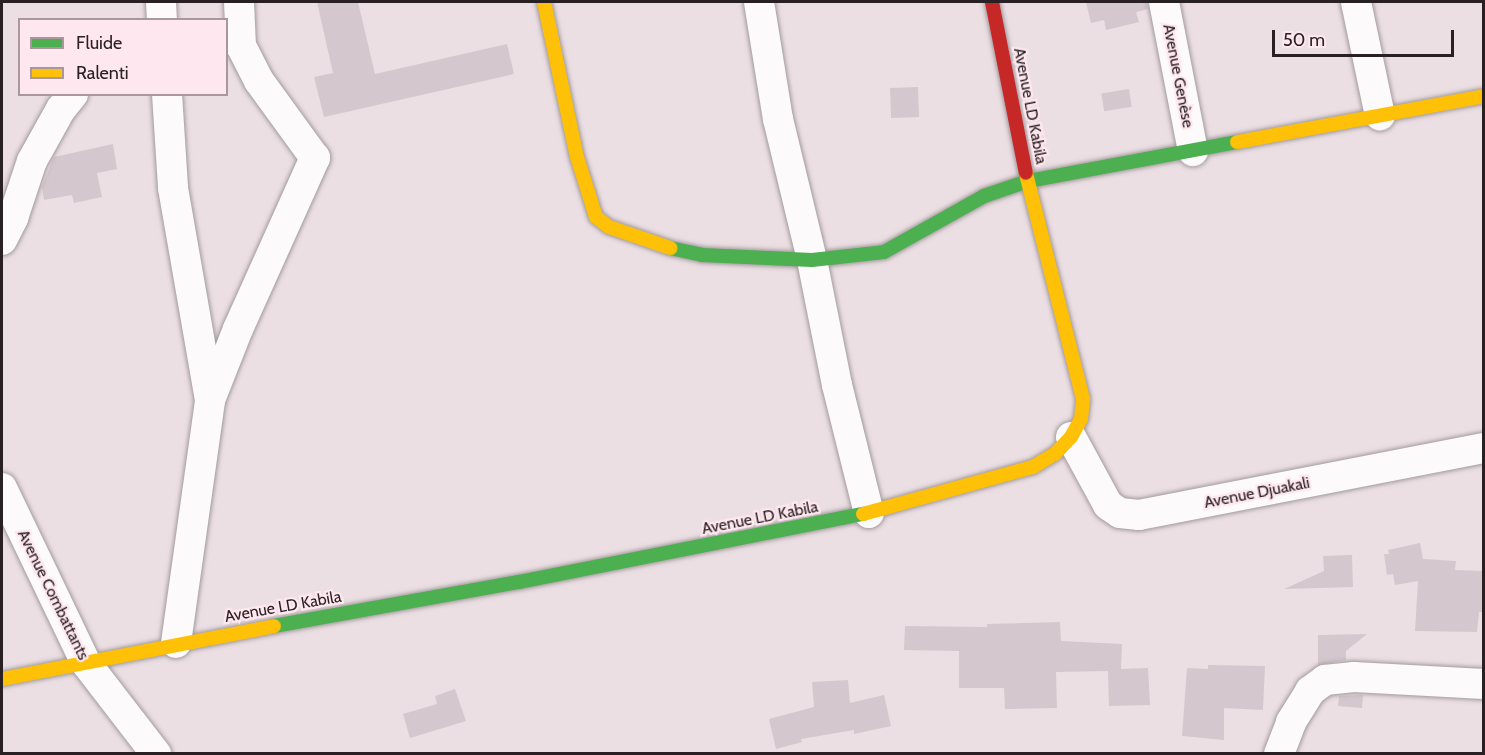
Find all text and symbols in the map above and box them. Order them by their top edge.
legend [18,18,228,96]
scale bar [1275,18,1456,56]
street label: Avenue Genèse [1159,23,1197,129]
text: 50 m [1283,29,1325,51]
text: Fluide [76,32,122,54]
street label: Avenue LD Kabila [1009,46,1051,166]
text: Ralenti [76,62,129,84]
street label: Avenue Djuakali [1203,473,1311,513]
street label: Avenue LD Kabila [700,497,820,539]
street label: Avenue Combattants [13,527,93,663]
street label: Avenue LD Kabila [223,587,343,627]

